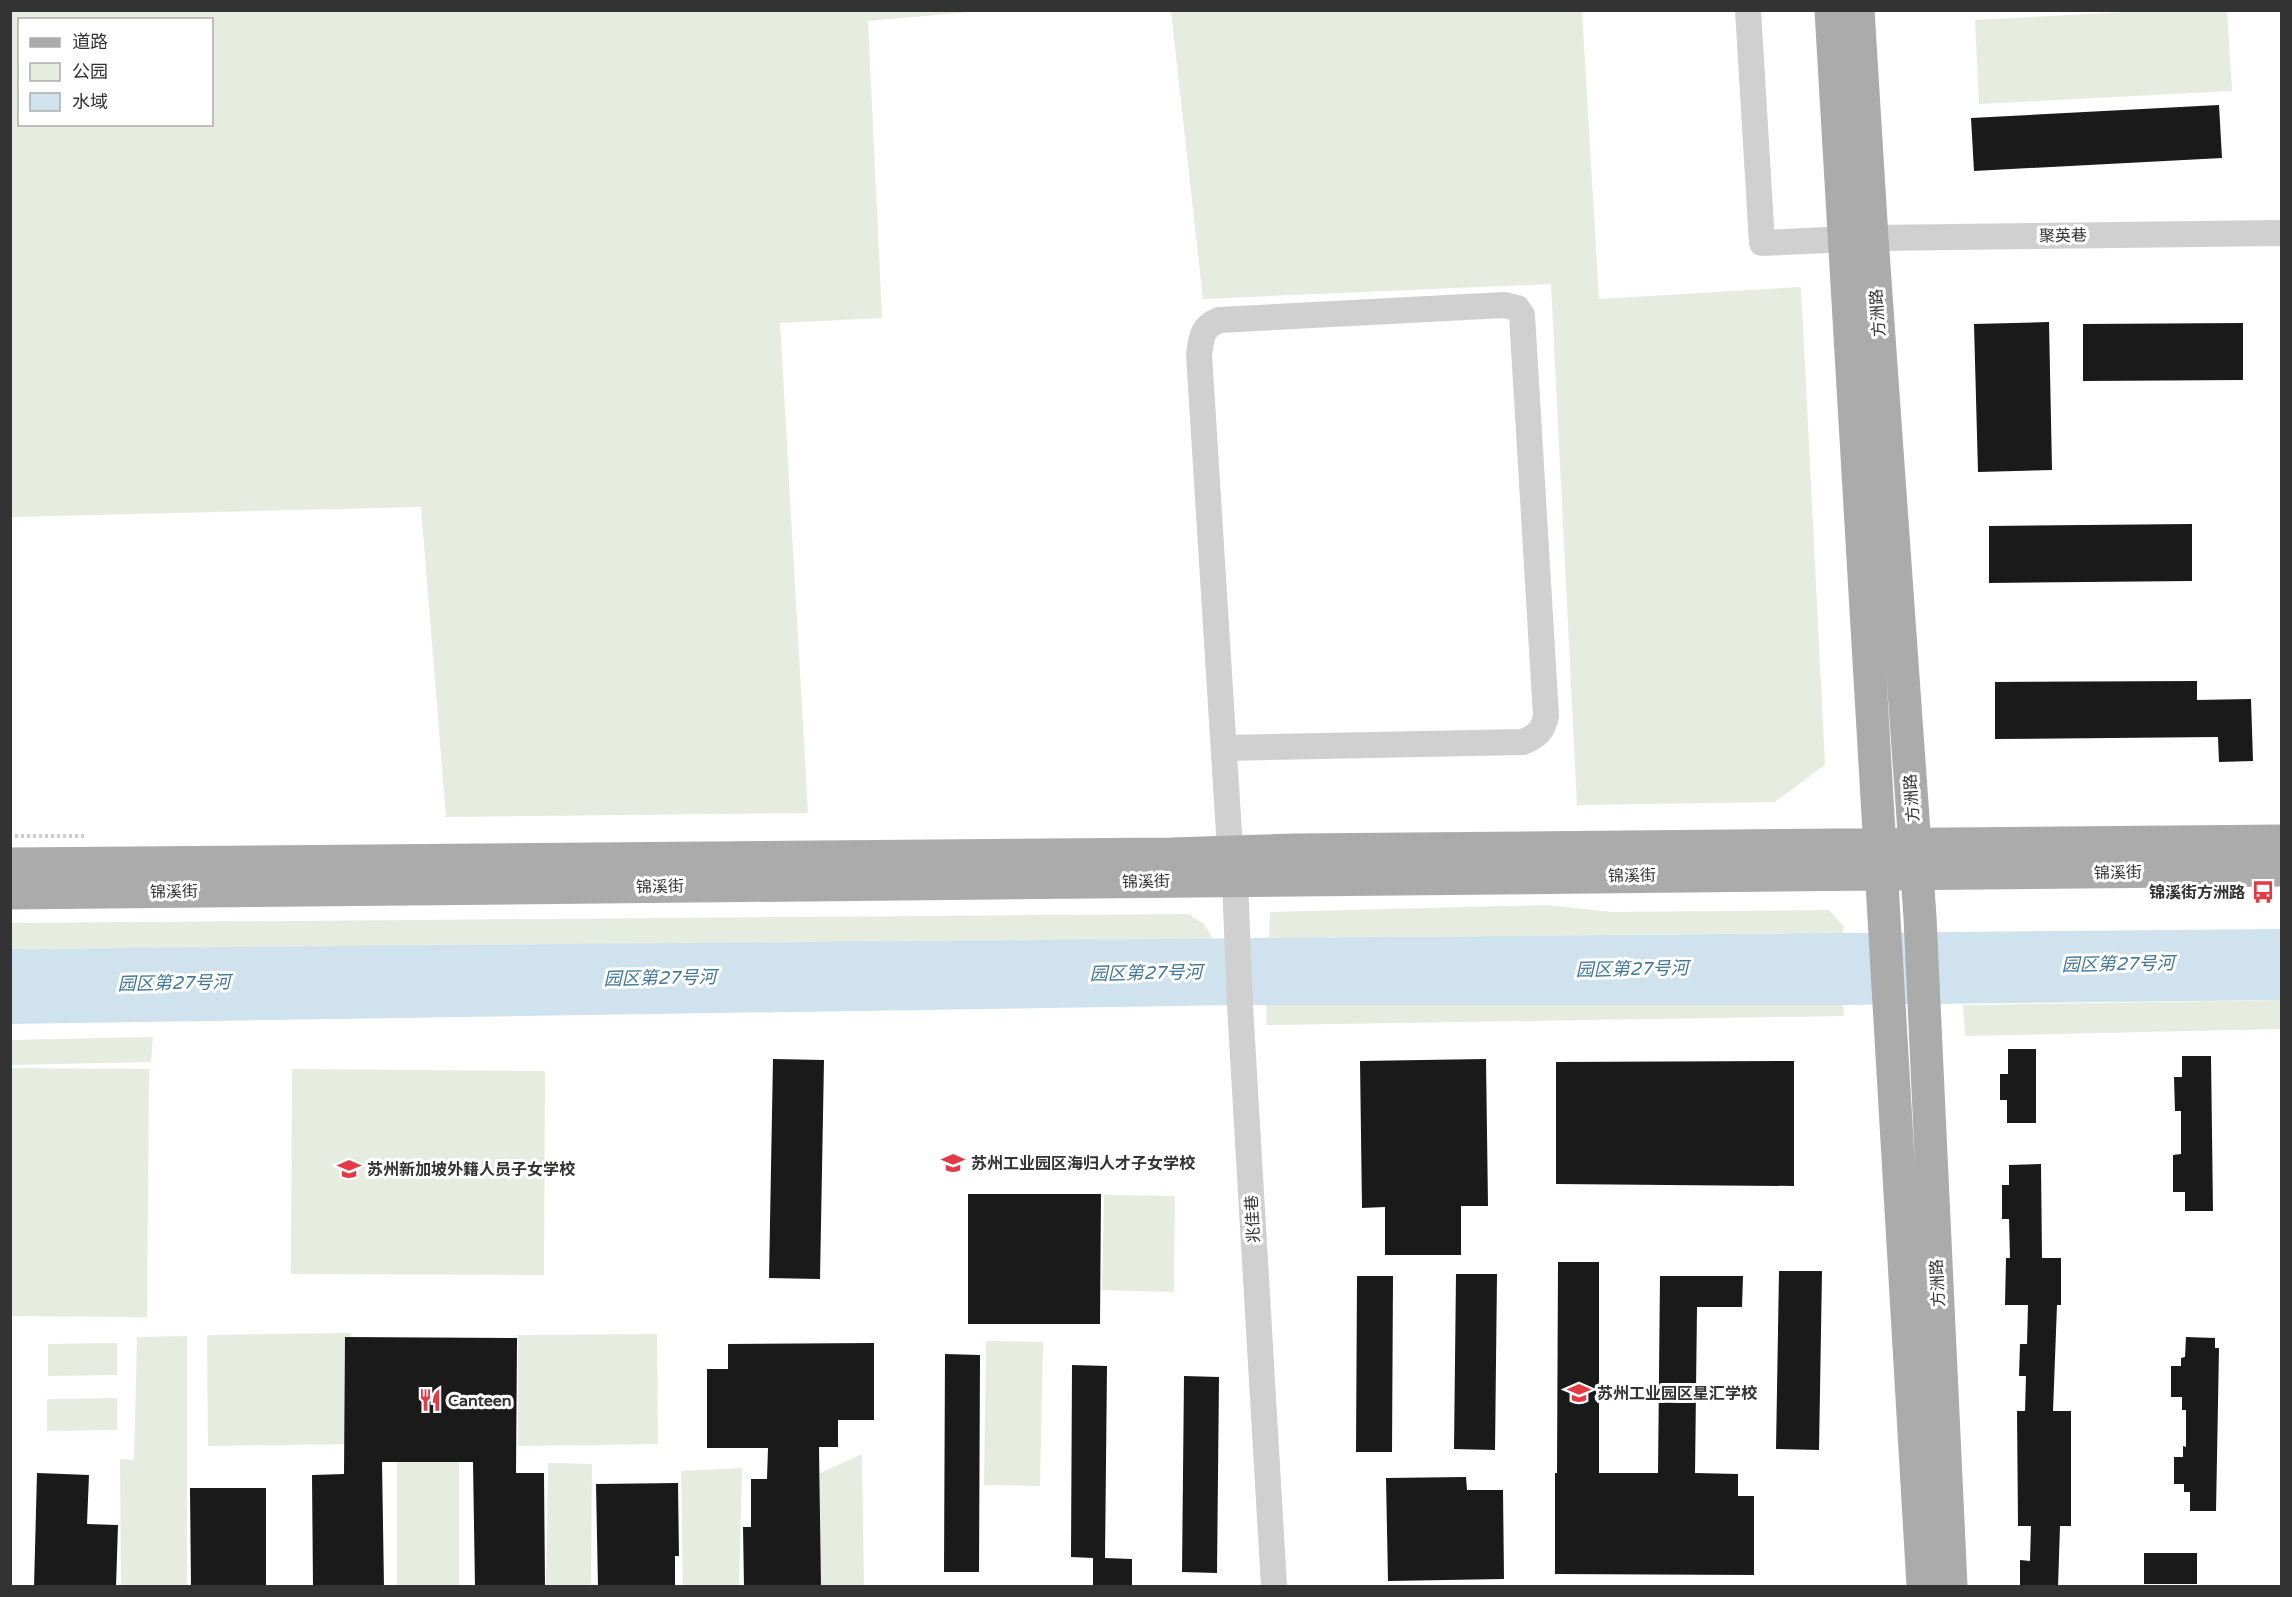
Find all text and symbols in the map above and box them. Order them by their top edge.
legend [18,18,213,126]
text: 道路 [72,31,108,53]
text: 公园 [72,61,108,83]
text: 水域 [72,91,108,113]
street label: 聚英巷 [2039,226,2087,246]
street label: 方洲路 [1866,288,1890,338]
street label: 方洲路 [1900,773,1924,823]
street label: 锦溪街 [2094,863,2142,883]
street label: 锦溪街 [1608,866,1656,886]
street label: 锦溪街 [1122,872,1170,892]
street label: 锦溪街 [636,877,684,897]
bus stop icon: 锦溪街方洲路 [2250,879,2276,905]
street label: 锦溪街 [150,882,198,902]
place label: 锦溪街方洲路 [2149,883,2245,903]
water label: 园区第27号河 [2062,952,2177,976]
water label: 园区第27号河 [1576,957,1691,981]
water label: 园区第27号河 [1090,961,1205,985]
water label: 园区第27号河 [604,966,719,990]
water label: 园区第27号河 [118,971,233,995]
school or university icon: 苏州工业园区海归人才子女学校 [940,1150,966,1176]
place label: 苏州工业园区海归人才子女学校 [971,1154,1196,1174]
school or university icon: 苏州新加坡外籍人员子女学校 [336,1156,362,1182]
place label: 苏州新加坡外籍人员子女学校 [367,1160,576,1180]
street label: 兆佳巷 [1242,1194,1264,1243]
street label: 方洲路 [1927,1258,1949,1307]
school or university icon: 苏州工业园区星汇学校 [1566,1380,1592,1406]
place label: 苏州工业园区星汇学校 [1597,1384,1758,1404]
restaurant icon: Canteen [417,1387,443,1413]
place label: Canteen [448,1391,512,1411]

